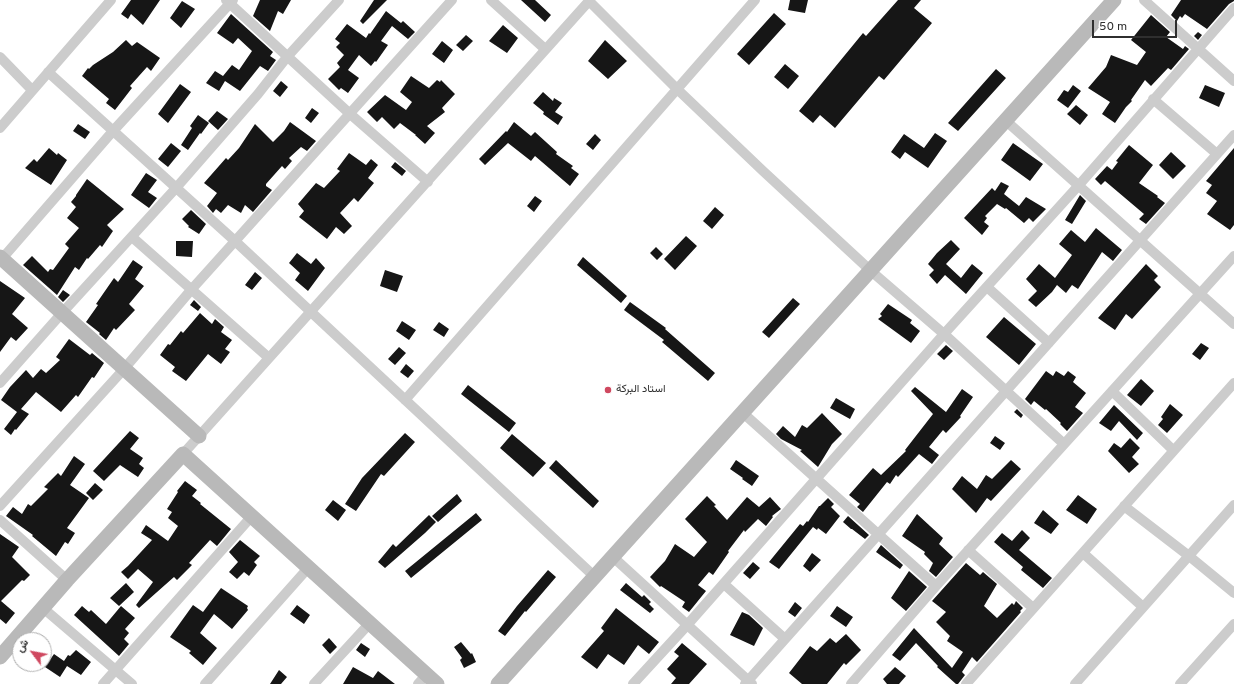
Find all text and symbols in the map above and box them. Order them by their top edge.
scale bar [1094,12,1179,38]
text: 50 m [1099,19,1127,35]
place label: استاد البركة [616,383,666,397]
marker: استاد البركة [603,385,613,395]
north arrow [12,632,52,672]
text: ش [13,637,32,655]

